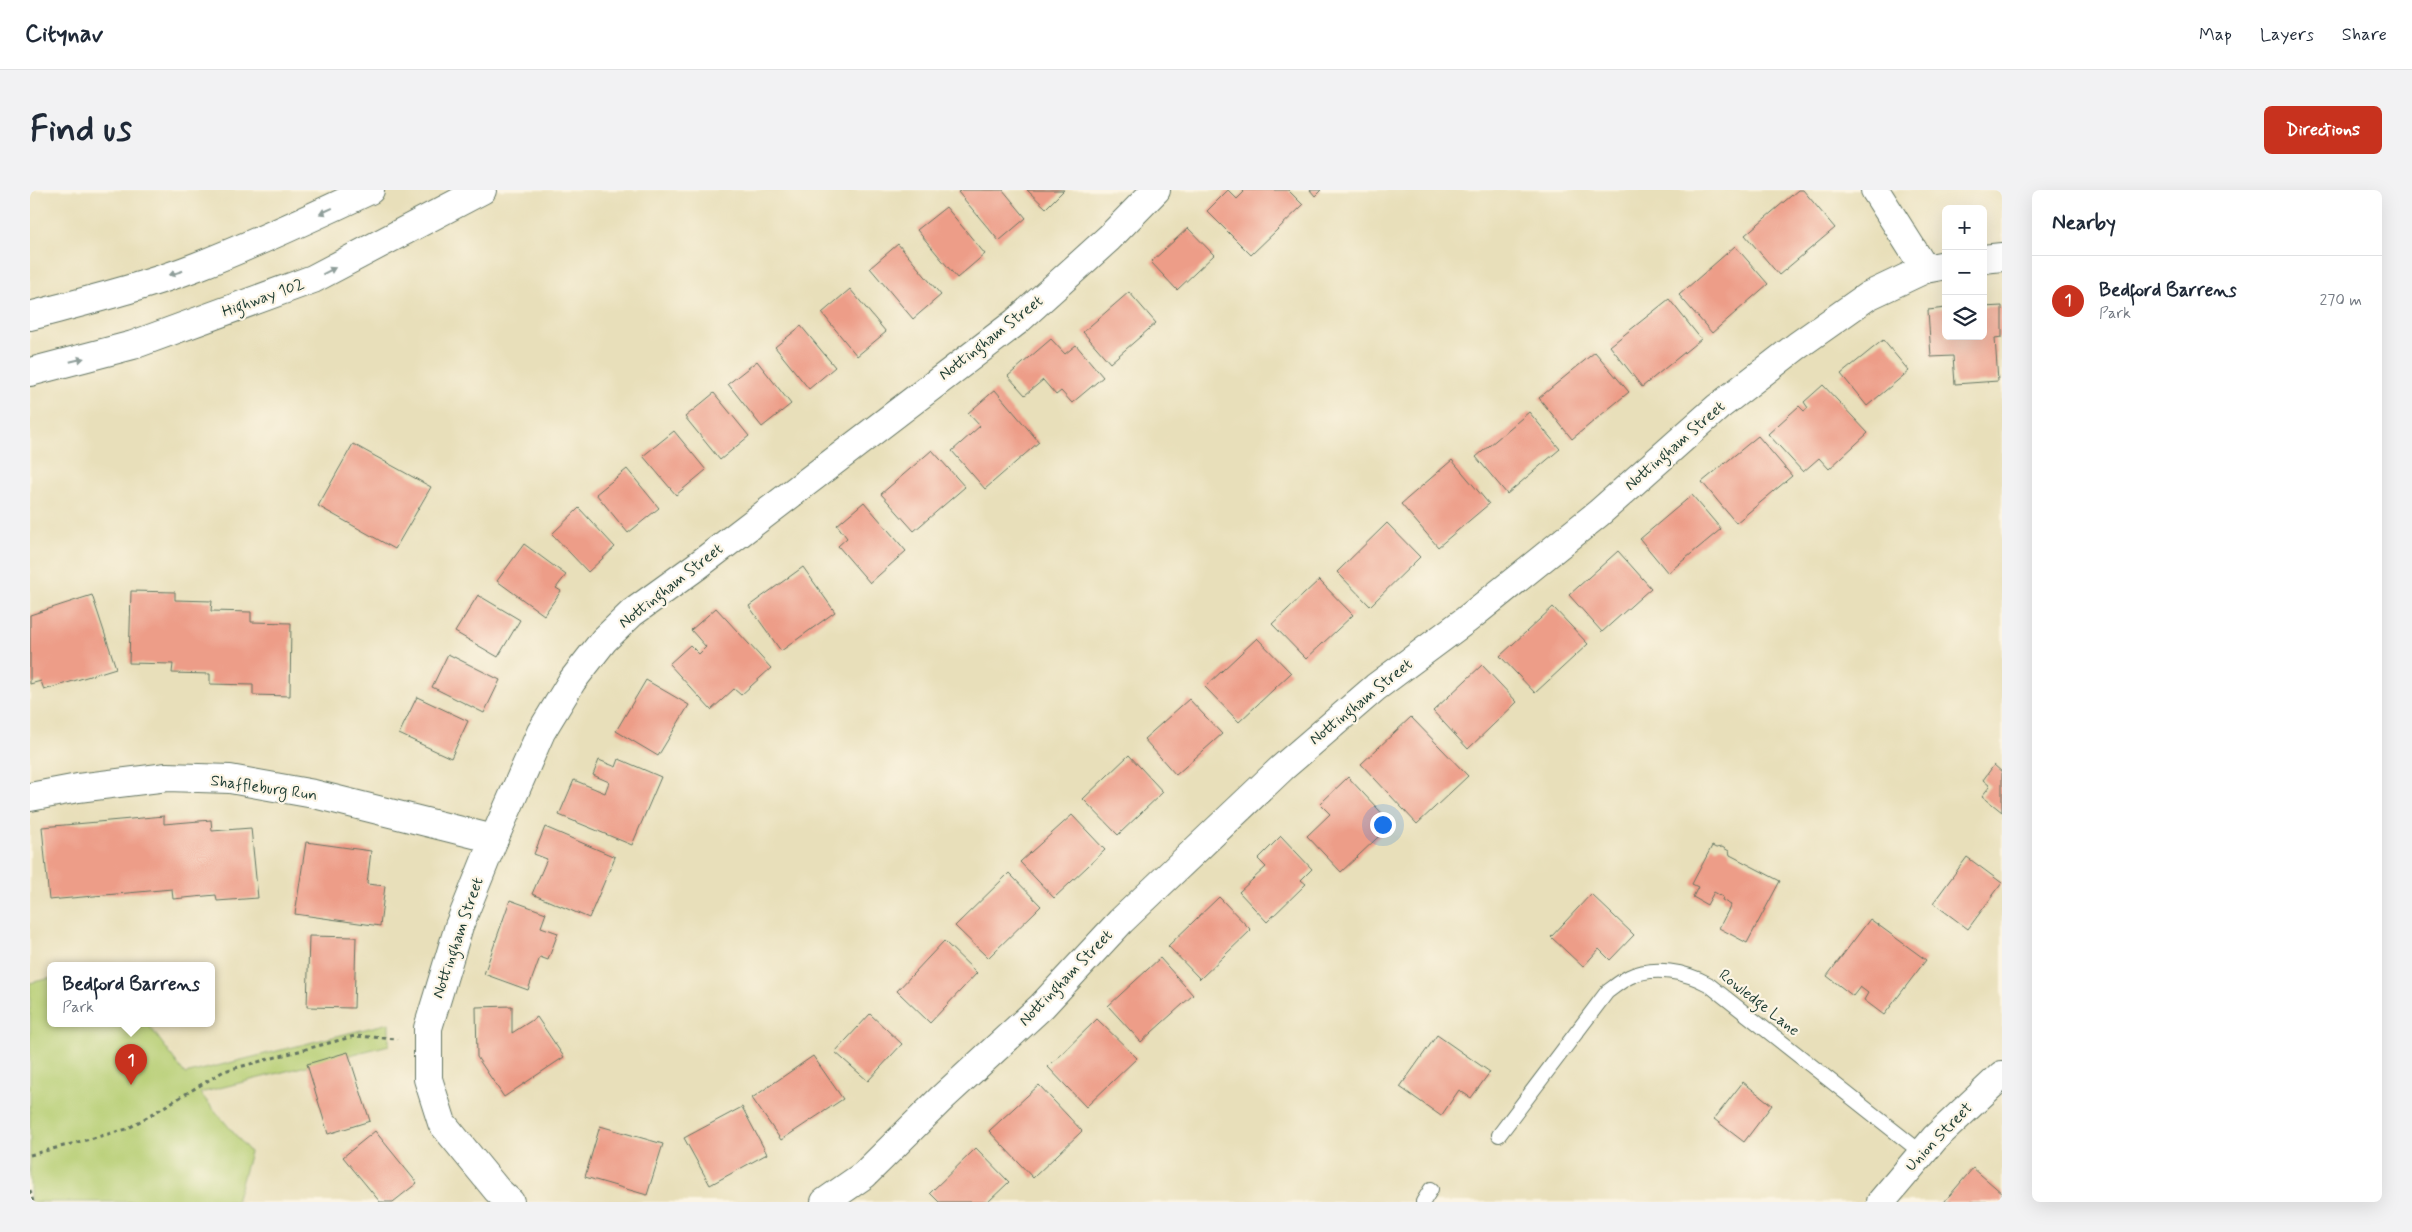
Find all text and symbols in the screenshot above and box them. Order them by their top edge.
text: Citynav [25,19,103,50]
text: Map [2199,23,2232,47]
text: Layers [2260,23,2314,47]
text: Share [2342,23,2387,47]
button: Directions [2264,106,2382,154]
text: Find us [30,107,132,153]
map controls [1942,205,1987,340]
button: + [1942,205,1987,250]
one-way arrow [319,207,333,215]
text: Nearby [2052,209,2116,237]
button: − [1942,250,1987,295]
one-way arrow [322,267,337,275]
one-way arrow [168,270,183,278]
street label: Highway 102 [219,273,308,324]
text: Bedford Barrens [2099,278,2237,303]
text: 1 [2064,290,2072,311]
text: 270 m [2319,290,2362,311]
street label: Nottingham Street [935,291,1048,386]
button: layers [1942,295,1987,340]
text: Park [2099,303,2131,324]
one-way arrow [70,355,85,363]
street label: Nottingham Street [1620,397,1730,496]
street label: Nottingham Street [615,539,728,634]
street label: Nottingham Street [1305,654,1417,751]
street label: Shaffleburg Run [209,770,319,807]
your location [1370,812,1396,838]
street label: Nottingham Street [427,875,489,1002]
street label: Nottingham Street [1014,925,1118,1032]
popup [47,962,215,1027]
street label: Rowledge Lane [1714,965,1804,1042]
text: Bedford Barrens [62,972,200,997]
text: Park [62,997,94,1018]
pin: 1 [115,1044,147,1085]
street label: Union Street [1901,1098,1978,1176]

